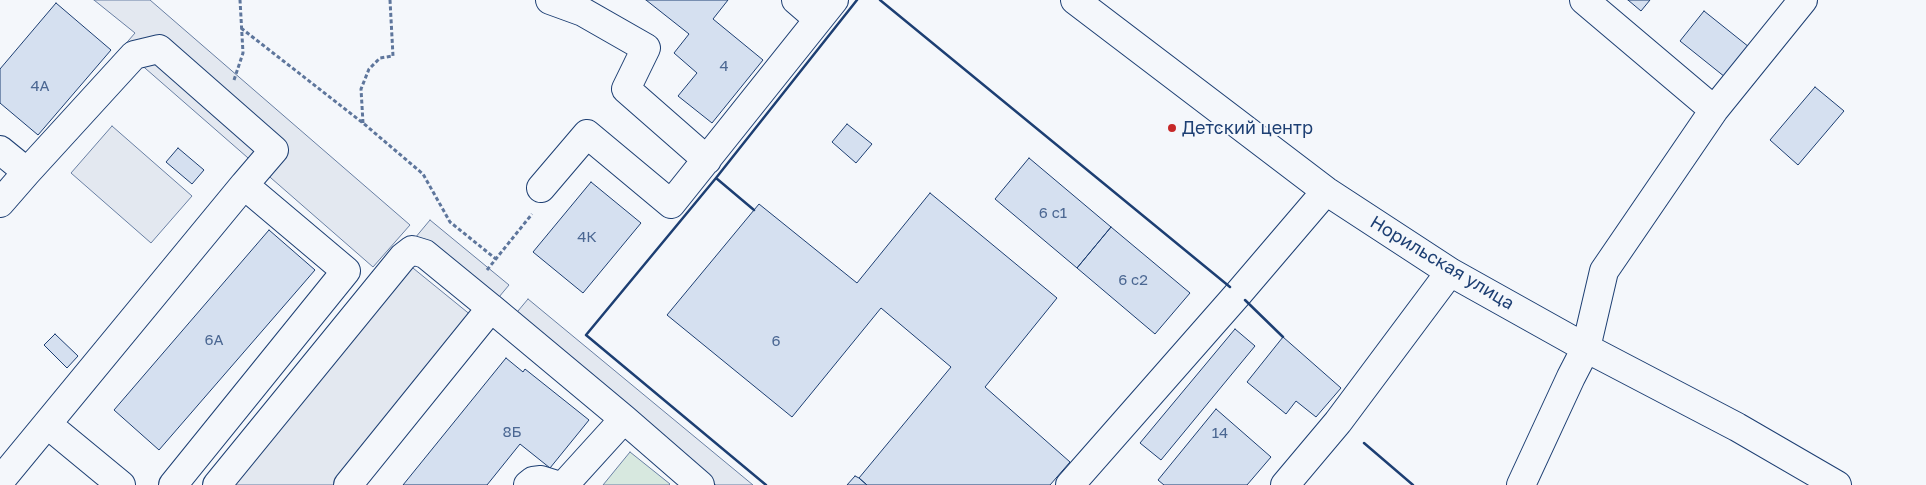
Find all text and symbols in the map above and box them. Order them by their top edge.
house number: 4 [719,57,729,75]
house number: 4А [30,77,50,95]
place label: Детский центр [1182,117,1313,139]
marker: Детский центр [1166,122,1178,134]
house number: 6 с1 [1039,204,1067,222]
street label: Норильская улица [1366,211,1518,315]
house number: 4К [577,228,597,246]
house number: 6 с2 [1118,271,1148,289]
house number: 6А [204,331,224,349]
house number: 6 [771,332,781,350]
house number: 8Б [502,423,522,441]
house number: 14 [1212,424,1228,442]

